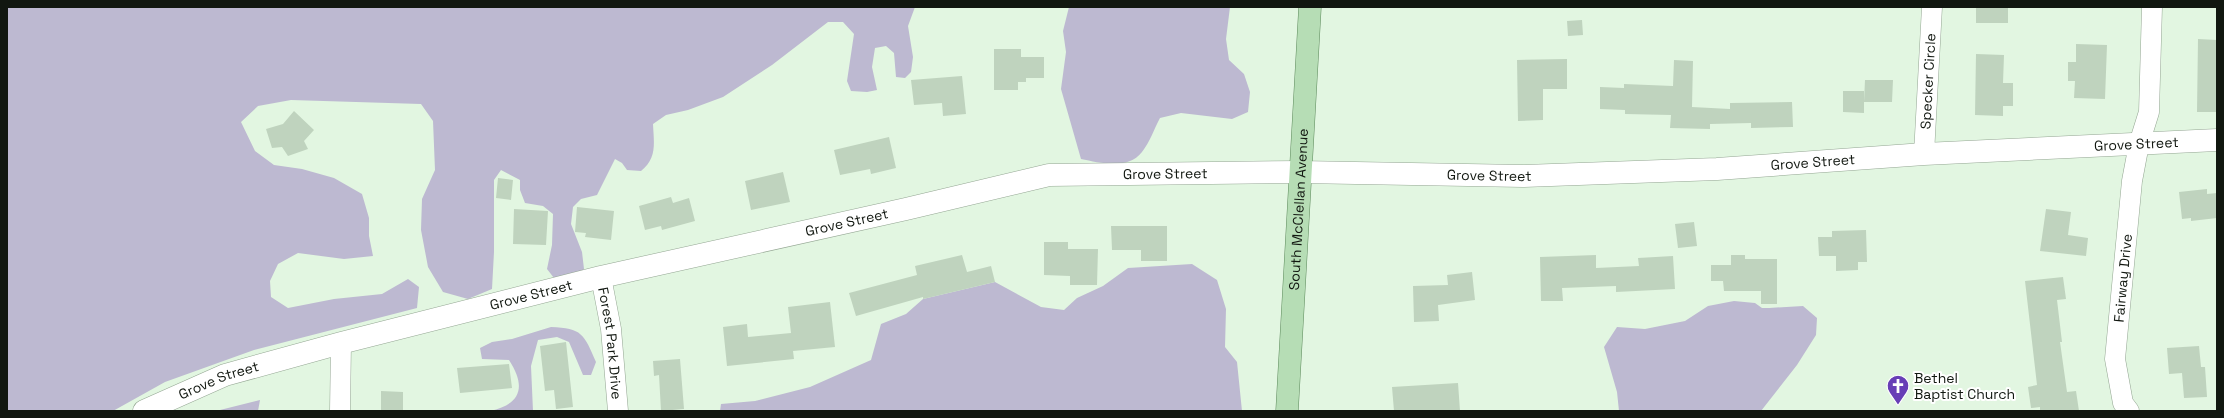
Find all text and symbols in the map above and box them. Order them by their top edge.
street label: Specker Circle [1916,33,1940,130]
street label: South McClellan Avenue [1285,128,1312,291]
street label: Grove Street [2094,133,2179,155]
street label: Grove Street [1770,150,1856,174]
street label: Grove Street [1123,164,1208,183]
street label: Grove Street [1447,166,1532,185]
street label: Grove Street [803,204,890,240]
street label: Fairway Drive [2110,233,2136,323]
street label: Grove Street [488,276,574,314]
street label: Forest Park Drive [594,286,626,400]
street label: Grove Street [176,357,261,404]
place label: Bethel Baptist Church [1914,369,2015,403]
church icon: Bethel Baptist Church [1885,373,1911,406]

